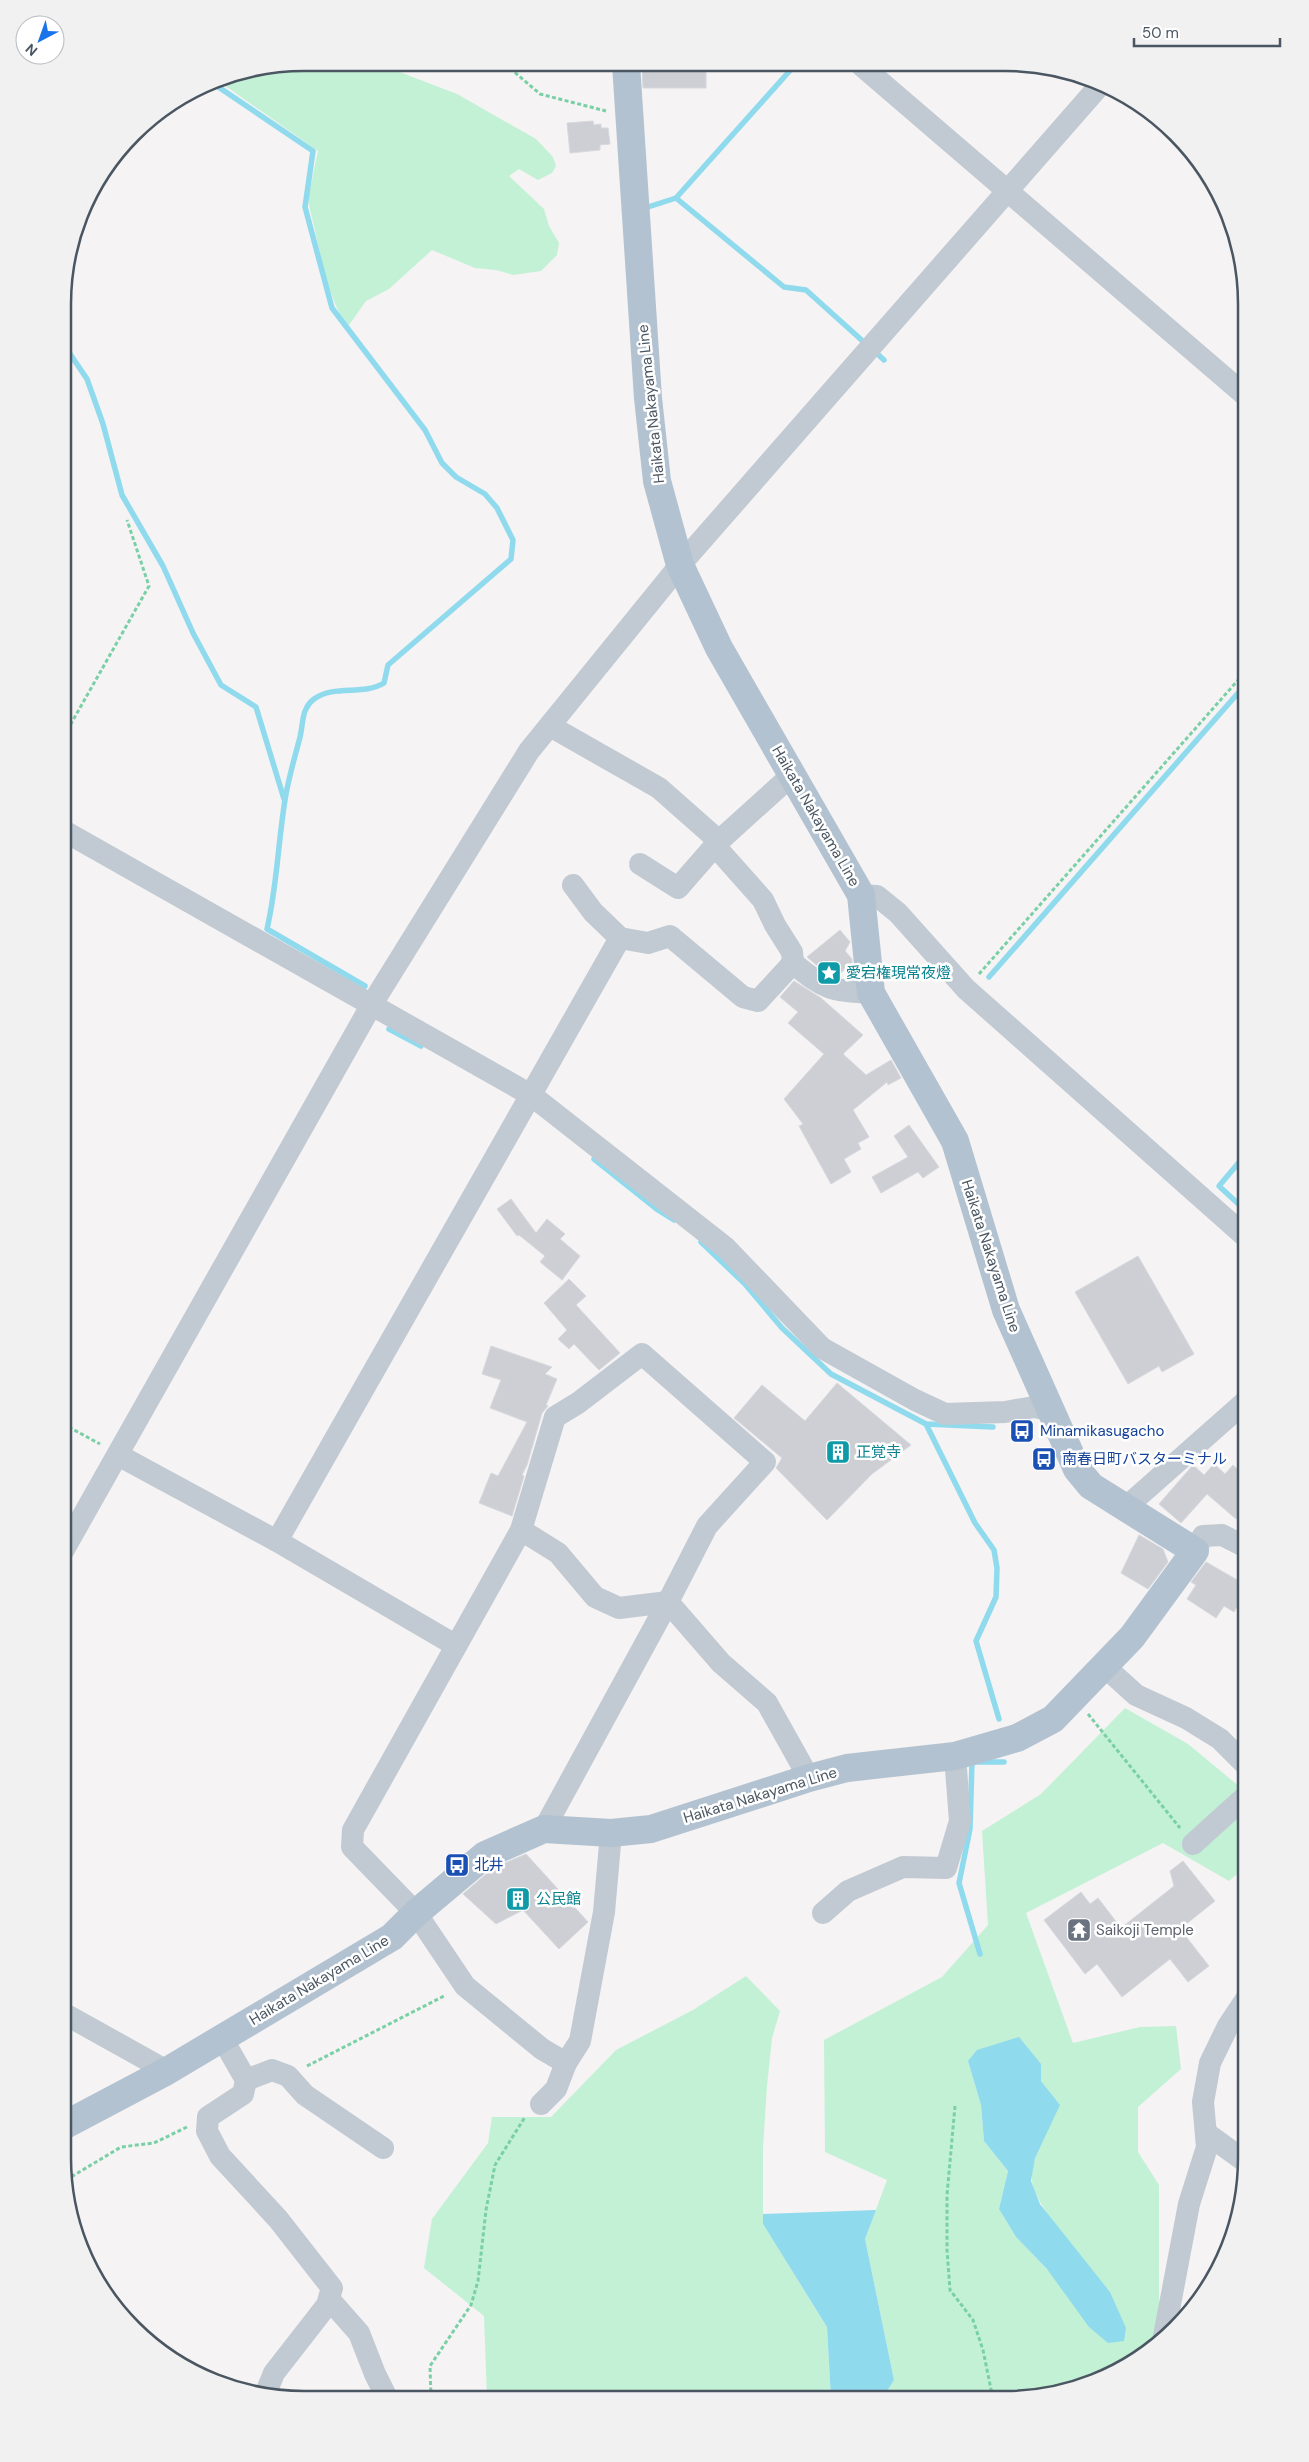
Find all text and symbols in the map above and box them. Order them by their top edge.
north arrow [15,15,65,65]
scale bar [1134,15,1280,47]
text: 50 m [1142,23,1179,43]
text: N [22,40,41,60]
street label: Haikata Nakayama Line [633,324,669,484]
street label: Haikata Nakayama Line [767,742,865,890]
place icon: 愛宕権現常夜燈 [816,960,842,986]
place label: 愛宕権現常夜燈 [846,963,951,983]
street label: Haikata Nakayama Line [957,1177,1025,1335]
bus stop icon: Minamikasugacho [1009,1418,1035,1444]
place label: Minamikasugacho [1040,1421,1164,1441]
building icon: 正覚寺 [825,1439,851,1465]
place label: 正覚寺 [856,1442,901,1462]
bus stop icon: 南春日町バスターミナル [1031,1446,1057,1472]
place label: 南春日町バスターミナル [1062,1449,1227,1469]
street label: Haikata Nakayama Line [681,1762,839,1828]
bus stop icon: 北井 [444,1852,470,1878]
place label: 北井 [474,1855,504,1875]
building icon: 公民館 [505,1886,531,1912]
place label: 公民館 [536,1889,581,1909]
temple icon: Saikoji Temple [1066,1917,1092,1943]
place label: Saikoji Temple [1096,1920,1194,1940]
street label: Haikata Nakayama Line [245,1930,393,2030]

